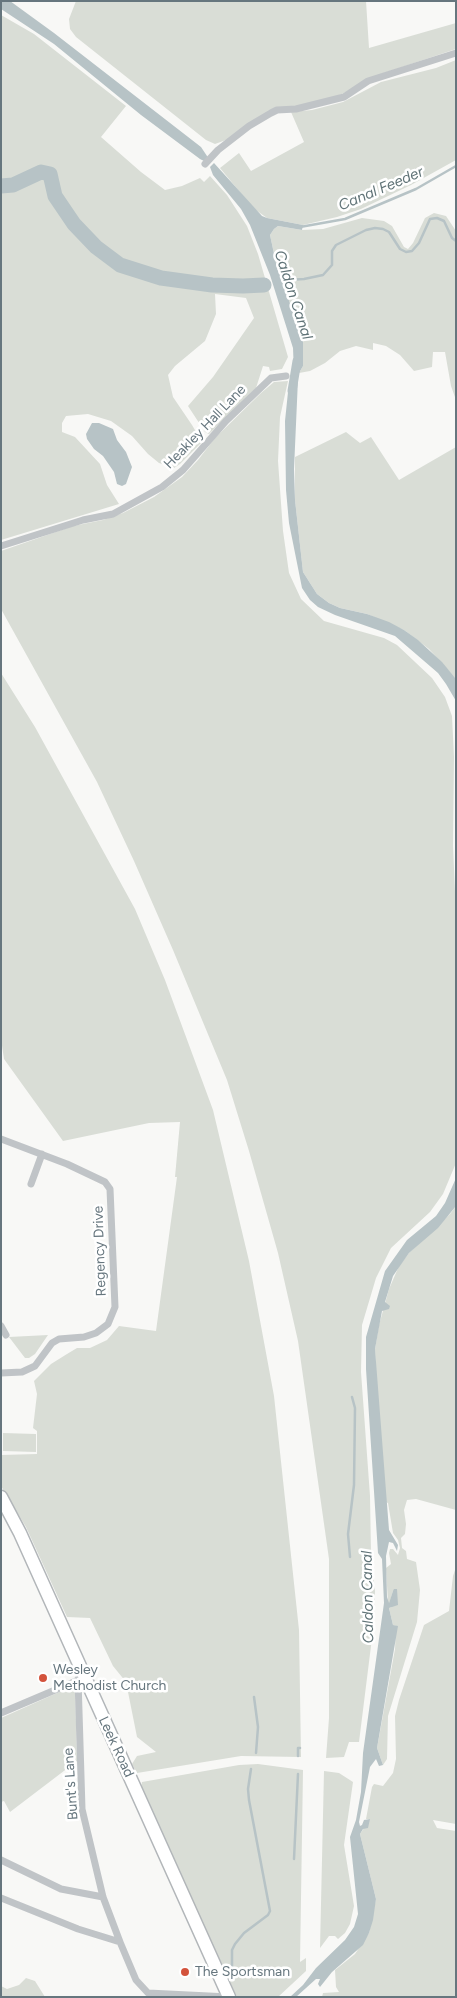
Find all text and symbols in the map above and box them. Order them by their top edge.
water label: Canal Feeder [336,163,426,215]
water label: Caldon Canal [270,248,316,342]
street label: Heakley Hall Lane [161,381,249,473]
street label: Regency Drive [90,1205,110,1297]
water label: Caldon Canal [358,1551,378,1643]
place label: Wesley Methodist Church [53,1662,166,1694]
marker: Wesley Methodist Church [37,1672,49,1684]
street label: Leek Road [95,1714,137,1780]
street label: Bunt's Lane [60,1747,82,1821]
place label: The Sportsman [195,1964,290,1980]
marker: The Sportsman [179,1966,191,1978]

